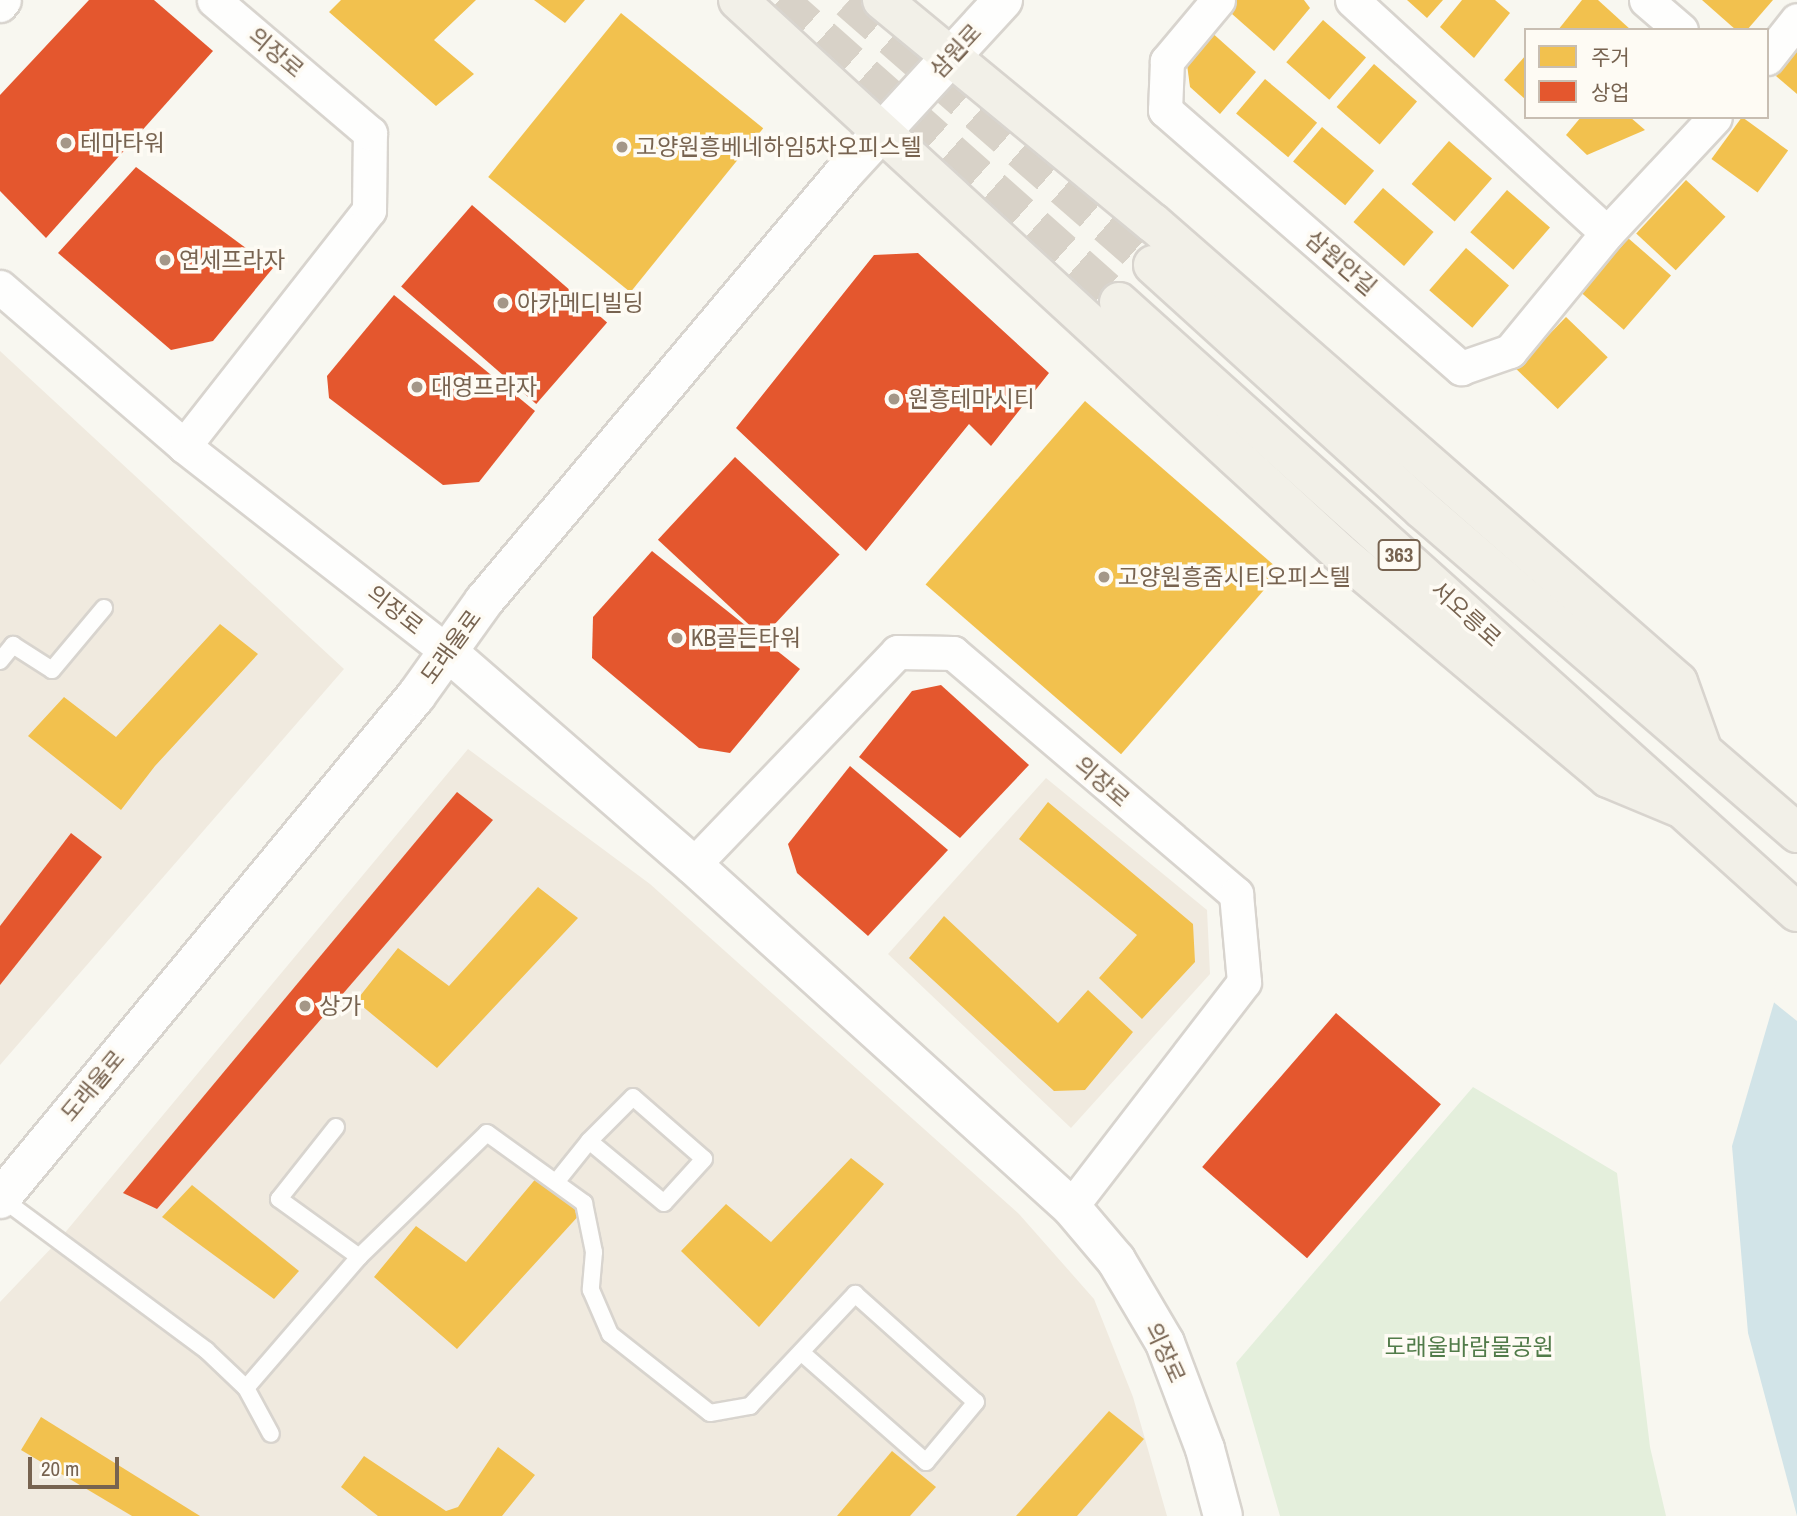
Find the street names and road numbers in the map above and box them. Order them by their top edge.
street label: 삼원로 [924,18,988,84]
street label: 의장로 [243,22,309,84]
street label: 삼원안길 [1300,225,1382,301]
road number: 363 [1376,538,1422,572]
street label: 서오릉로 [1425,575,1507,653]
street label: 의장로 [361,580,429,640]
street label: 도래울로 [415,605,487,689]
street label: 의장로 [1069,751,1135,813]
street label: 도래울로 [55,1045,131,1127]
street label: 의장로 [1139,1318,1191,1388]

